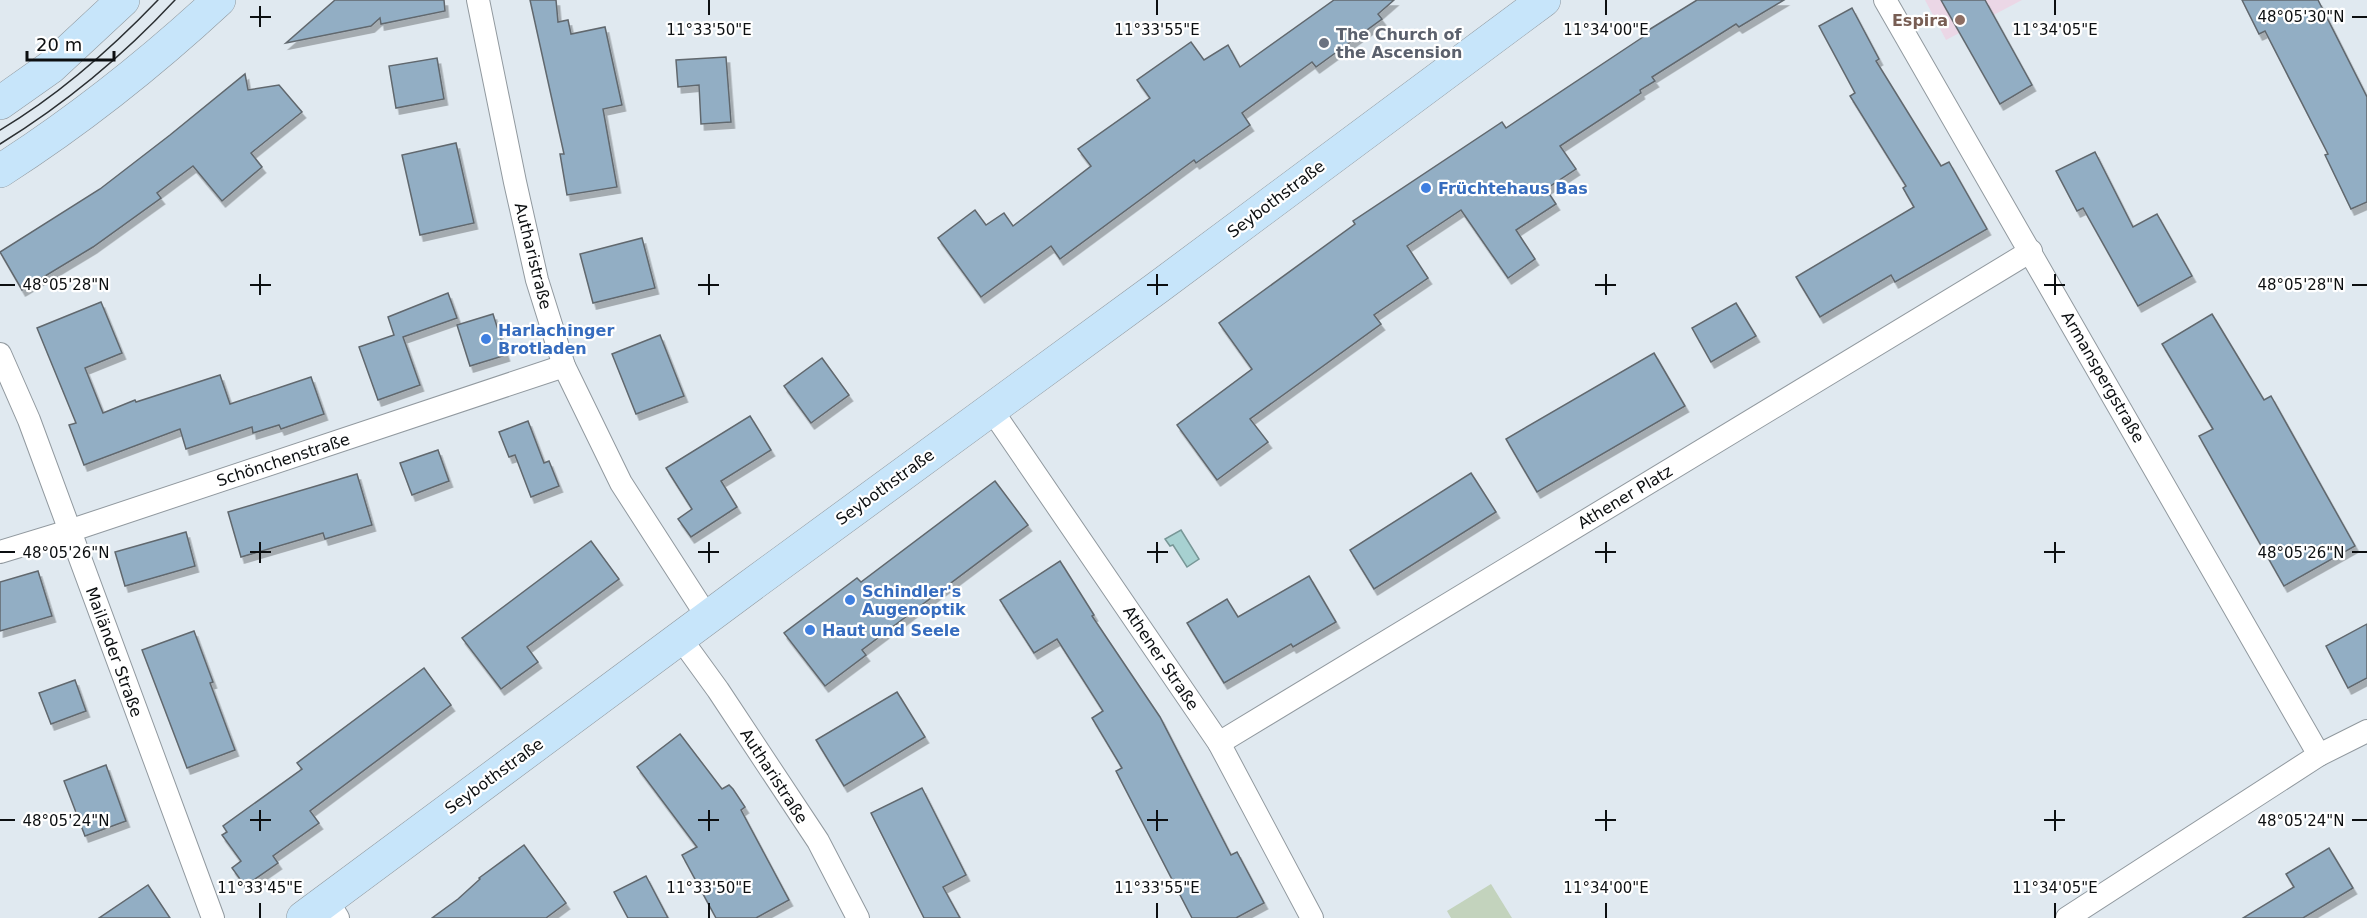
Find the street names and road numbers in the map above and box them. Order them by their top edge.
street label: Seybothstraße [1224,156,1328,242]
street label: Autharistraße [511,201,555,311]
street label: Armanspergstraße [2058,308,2148,446]
street label: Schönchenstraße [214,430,352,490]
street label: Seybothstraße [832,445,938,529]
street label: Athener Platz [1574,461,1676,533]
street label: Mailänder Straße [82,584,146,720]
street label: Athener Straße [1119,602,1203,714]
street label: Autharistraße [736,725,812,827]
street label: Seybothstraße [441,734,547,818]

